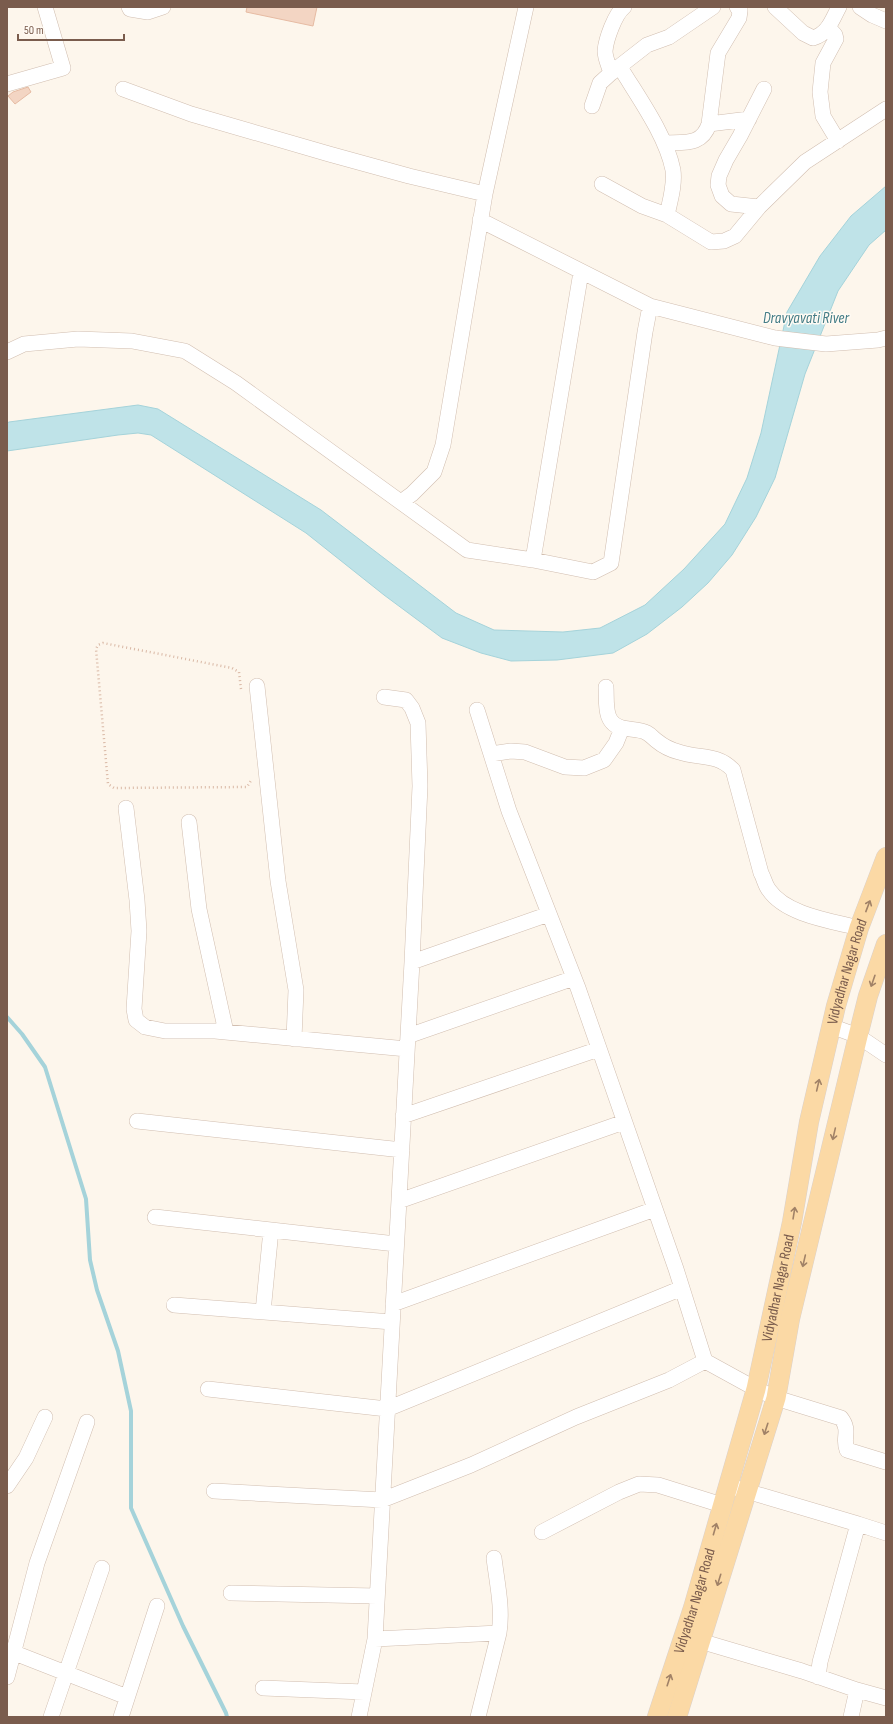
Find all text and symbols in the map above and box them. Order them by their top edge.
scale bar [18,16,124,42]
text: 50 m [24,23,44,38]
water label: Dravyavati River [763,309,850,328]
one-way arrow [864,901,872,913]
street label: Vidyadhar Nagar Road [823,916,871,1026]
one-way arrow [869,975,877,987]
one-way arrow [814,1079,822,1092]
one-way arrow [830,1128,838,1141]
one-way arrow [790,1207,798,1220]
street label: Vidyadhar Nagar Road [757,1233,799,1343]
one-way arrow [800,1254,807,1267]
one-way arrow [762,1423,769,1436]
one-way arrow [712,1522,719,1535]
street label: Vidyadhar Nagar Road [669,1546,719,1656]
one-way arrow [715,1573,722,1586]
one-way arrow [666,1674,673,1687]

